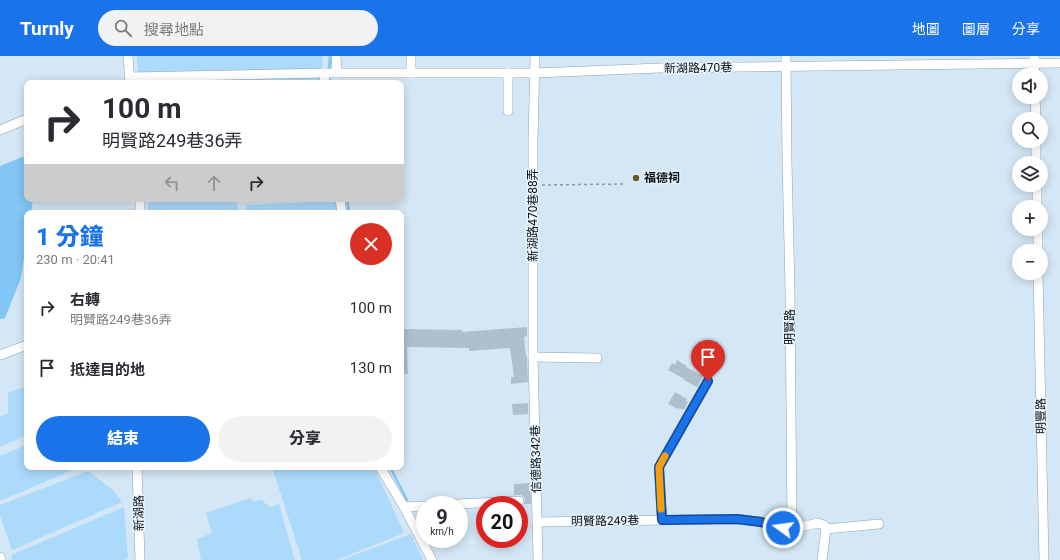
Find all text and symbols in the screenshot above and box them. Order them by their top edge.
search box [98,10,378,46]
text: Turnly [20,17,74,40]
icon: search [112,17,134,39]
text: 搜尋地點 [144,21,204,39]
text: 地圖 [912,21,940,37]
text: 圖層 [962,21,990,37]
text: 分享 [1012,21,1040,37]
street label: 新湖路470巷 [664,60,732,76]
map controls [1012,68,1048,280]
button: sound [1012,68,1048,104]
text: 100 m [102,92,181,125]
icon: right [36,96,88,148]
button: search [1012,112,1048,148]
text: 明賢路249巷36弄 [102,130,243,151]
button: layers [1012,156,1048,192]
street label: 新湖路470巷88弄 [526,168,540,262]
place label: 福德祠 [644,171,680,185]
icon: left [161,172,183,194]
icon: ahead [203,172,225,194]
icon: right [245,172,267,194]
marker: 福德祠 [631,173,641,183]
button: + [1012,200,1048,236]
text: 1 分鐘 [36,223,104,251]
button: close [350,223,392,265]
button: − [1012,244,1048,280]
text: 230 m · 20:41 [36,252,115,267]
text: 右轉 [70,291,100,309]
icon: right [36,297,58,319]
text: 100 m [350,299,392,317]
street label: 明賢路 [783,309,797,345]
text: 明賢路249巷36弄 [70,312,172,327]
pin [691,340,725,381]
icon: arrive [697,346,719,368]
icon: arrive [36,357,58,379]
text: 130 m [350,359,392,377]
text: 抵達目的地 [70,361,145,379]
street label: 明豐路 [1034,398,1048,434]
button: 結束 [36,416,210,462]
button: 分享 [218,416,392,462]
street label: 信德路342巷 [528,425,544,493]
street label: 新湖路 [132,495,146,531]
speed limit sign: 20 [476,496,528,548]
text: 9 [436,505,448,529]
position arrow [762,507,804,549]
street label: 明賢路249巷 [571,513,639,529]
text: km/h [430,526,454,537]

